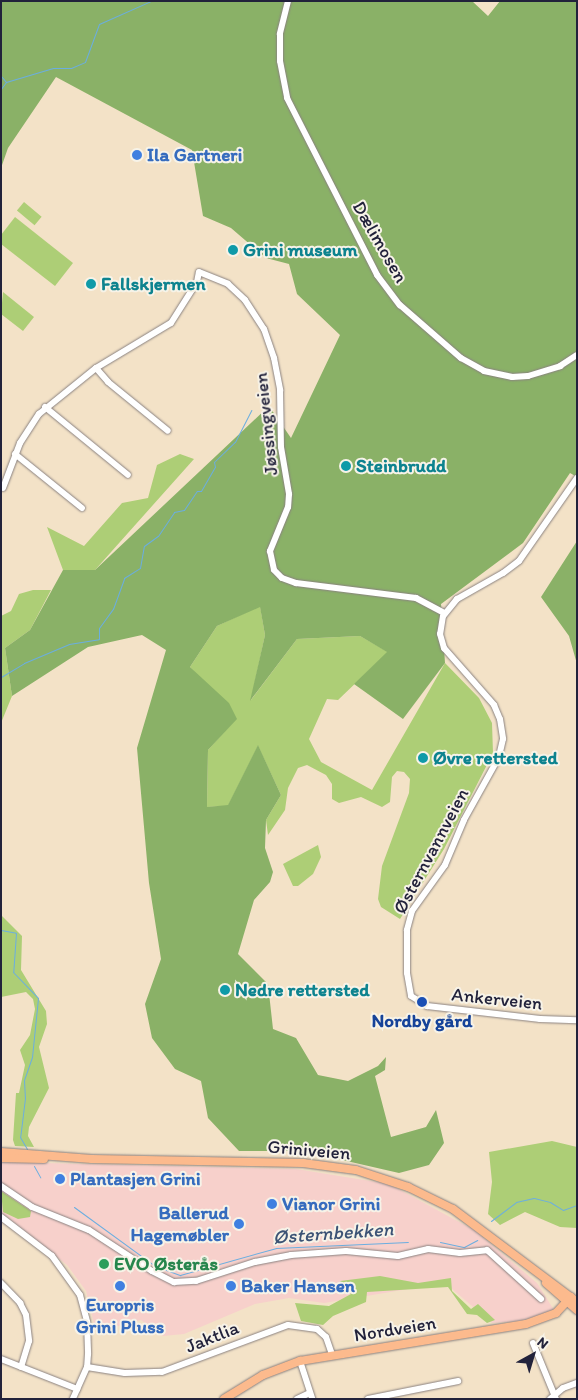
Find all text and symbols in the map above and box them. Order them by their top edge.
place label: Ila Gartneri [147,144,243,166]
marker: Ila Gartneri [131,149,143,161]
street label: Dælimosen [347,197,413,287]
place label: Grini museum [243,239,358,261]
marker: Grini museum [227,244,239,256]
place label: Fallskjermen [101,273,206,295]
marker: Fallskjermen [85,278,97,290]
street label: Jøssingveien [249,371,283,477]
place label: Steinbrudd [356,455,446,477]
marker: Steinbrudd [340,460,352,472]
place label: Øvre rettersted [433,747,557,769]
marker: Øvre rettersted [417,752,429,764]
street label: Østernvannveien [388,784,474,918]
place label: Nedre rettersted [235,979,369,1001]
street label: Ankerveien [451,983,543,1015]
marker: Nedre rettersted [219,984,231,996]
marker: Nordby gård [416,996,428,1008]
place label: Nordby gård [372,1010,472,1032]
street label: Griniveien [267,1135,351,1165]
place label: Plantasjen Grini [70,1168,201,1190]
marker: Plantasjen Grini [54,1173,66,1185]
place label: Vianor Grini [282,1193,380,1215]
marker: Vianor Grini [266,1198,278,1210]
place label: Ballerud Hagemøbler [131,1202,229,1246]
water label: Østernbekken [272,1217,394,1249]
marker: Ballerud Hagemøbler [233,1218,245,1230]
place label: EVO Østerås [114,1253,218,1275]
marker: EVO Østerås [98,1258,110,1270]
place label: Baker Hansen [241,1275,355,1297]
marker: Europris Grini Pluss [114,1280,126,1292]
marker: Baker Hansen [225,1280,237,1292]
place label: Europris Grini Pluss [76,1294,164,1338]
street label: Nordveien [352,1311,438,1347]
street label: Jaktlia [182,1316,242,1358]
north arrow [508,1330,558,1380]
text: N [534,1333,552,1353]

